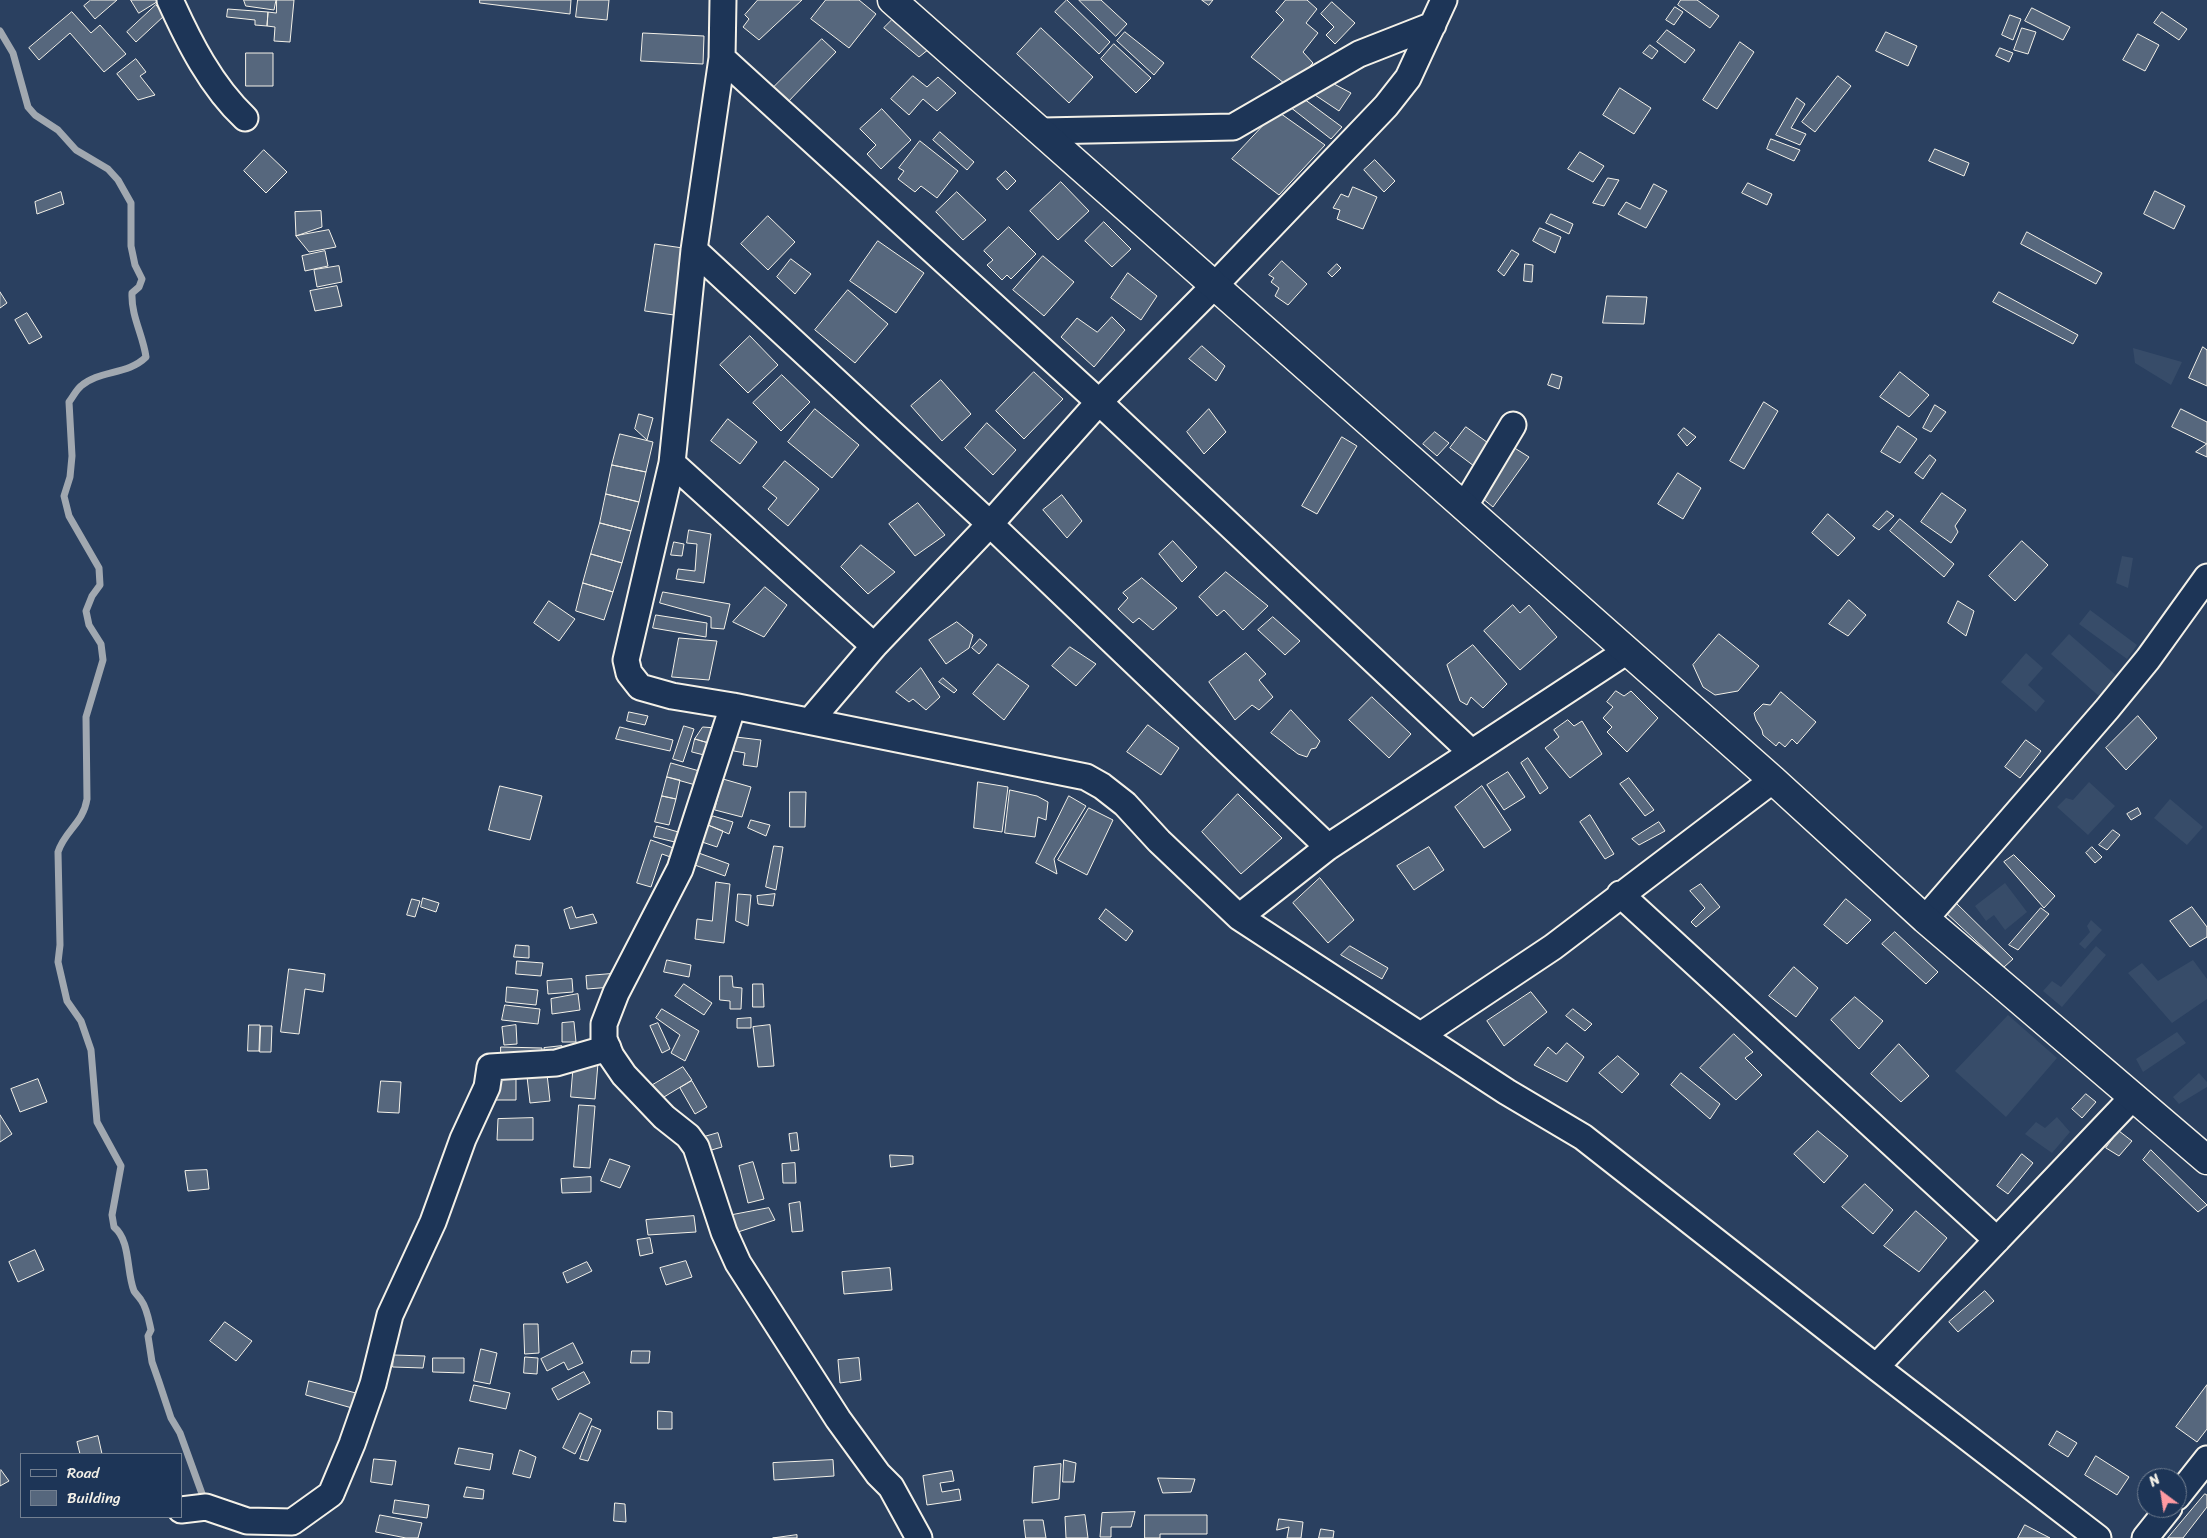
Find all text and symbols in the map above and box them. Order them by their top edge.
legend [20,1453,182,1518]
text: Road [67,1460,99,1486]
text: N [2144,1467,2165,1494]
north arrow [2137,1468,2187,1518]
text: Building [67,1485,121,1511]

